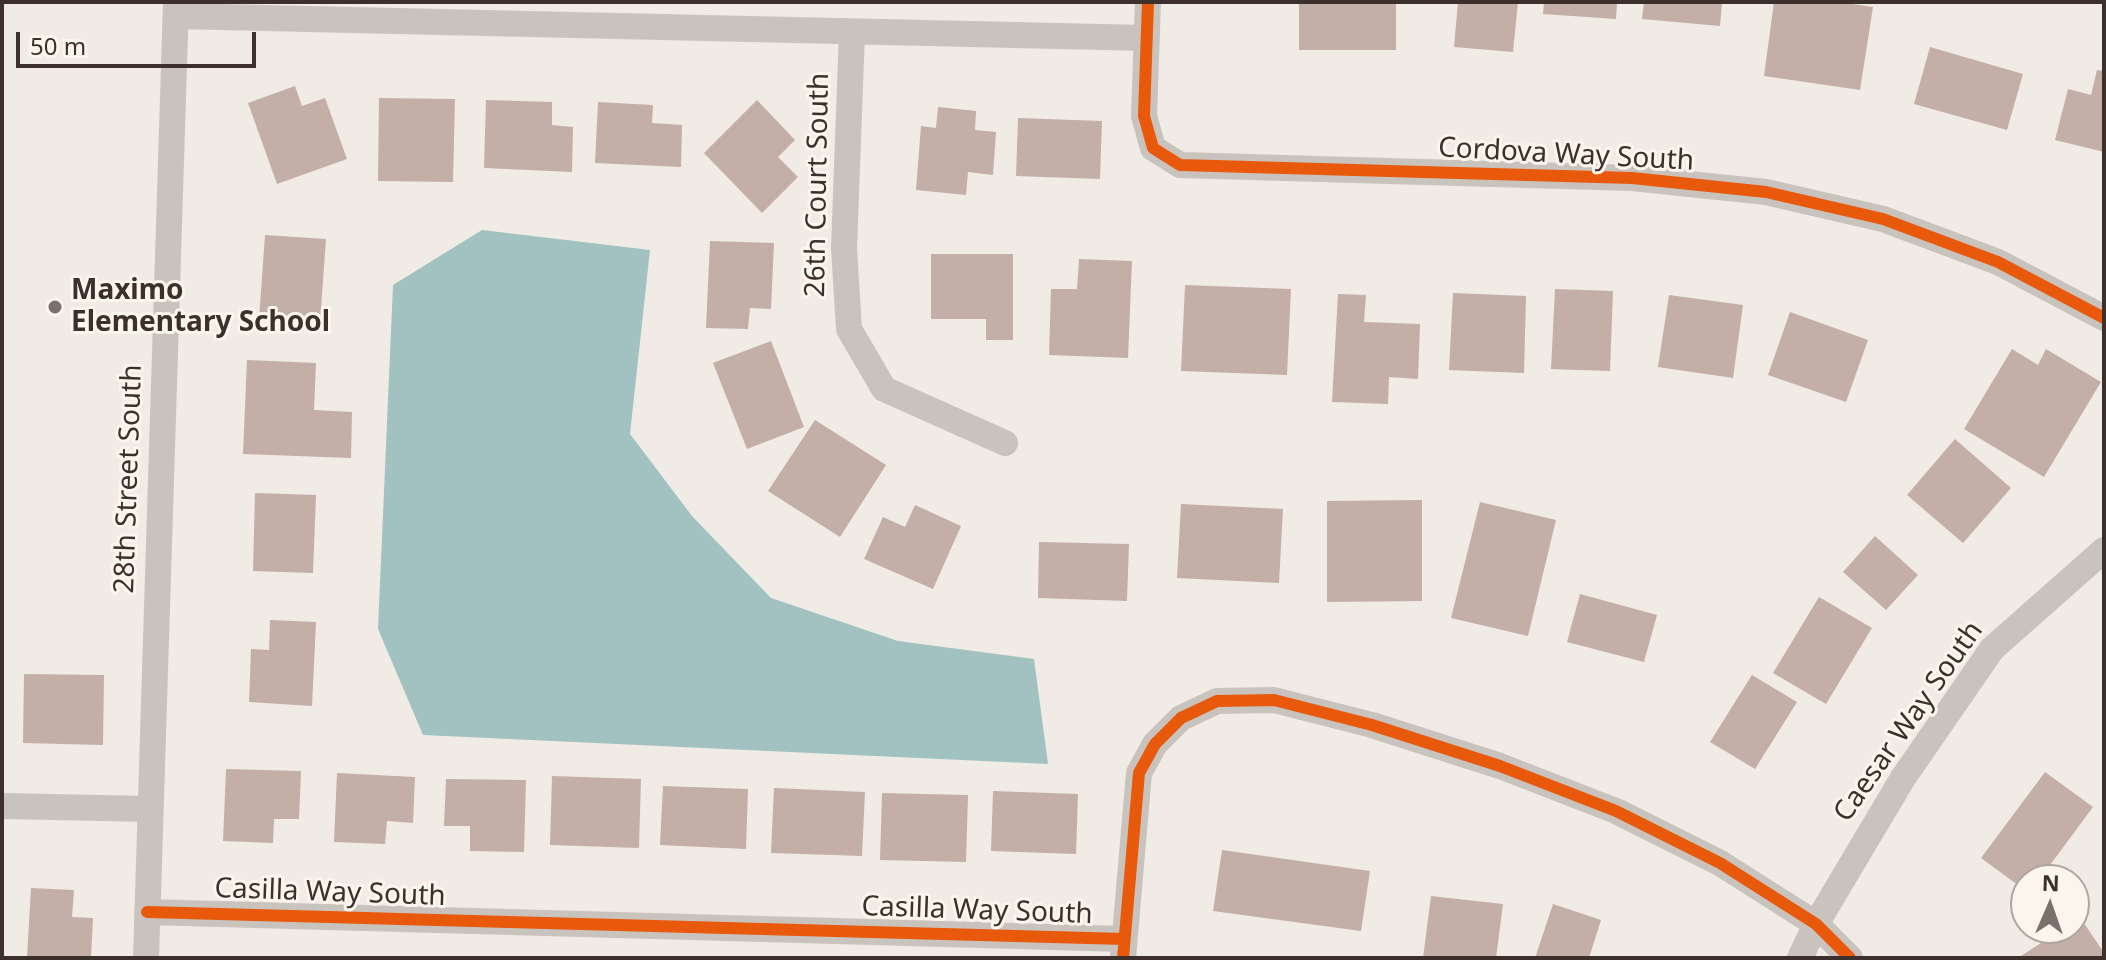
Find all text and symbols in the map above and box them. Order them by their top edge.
scale bar [20,16,260,66]
text: 50 m [30,29,86,62]
street label: 26th Court South [799,72,837,298]
street label: Cordova Way South [1437,132,1695,178]
place label: Maximo Elementary School [71,274,330,340]
marker: Maximo Elementary School [46,298,64,316]
street label: 28th Street South [108,364,150,594]
street label: Caesar Way South [1827,615,1991,829]
north arrow [2010,864,2090,944]
text: N [2041,867,2060,897]
street label: Casilla Way South [214,872,446,914]
street label: Casilla Way South [861,890,1093,932]

